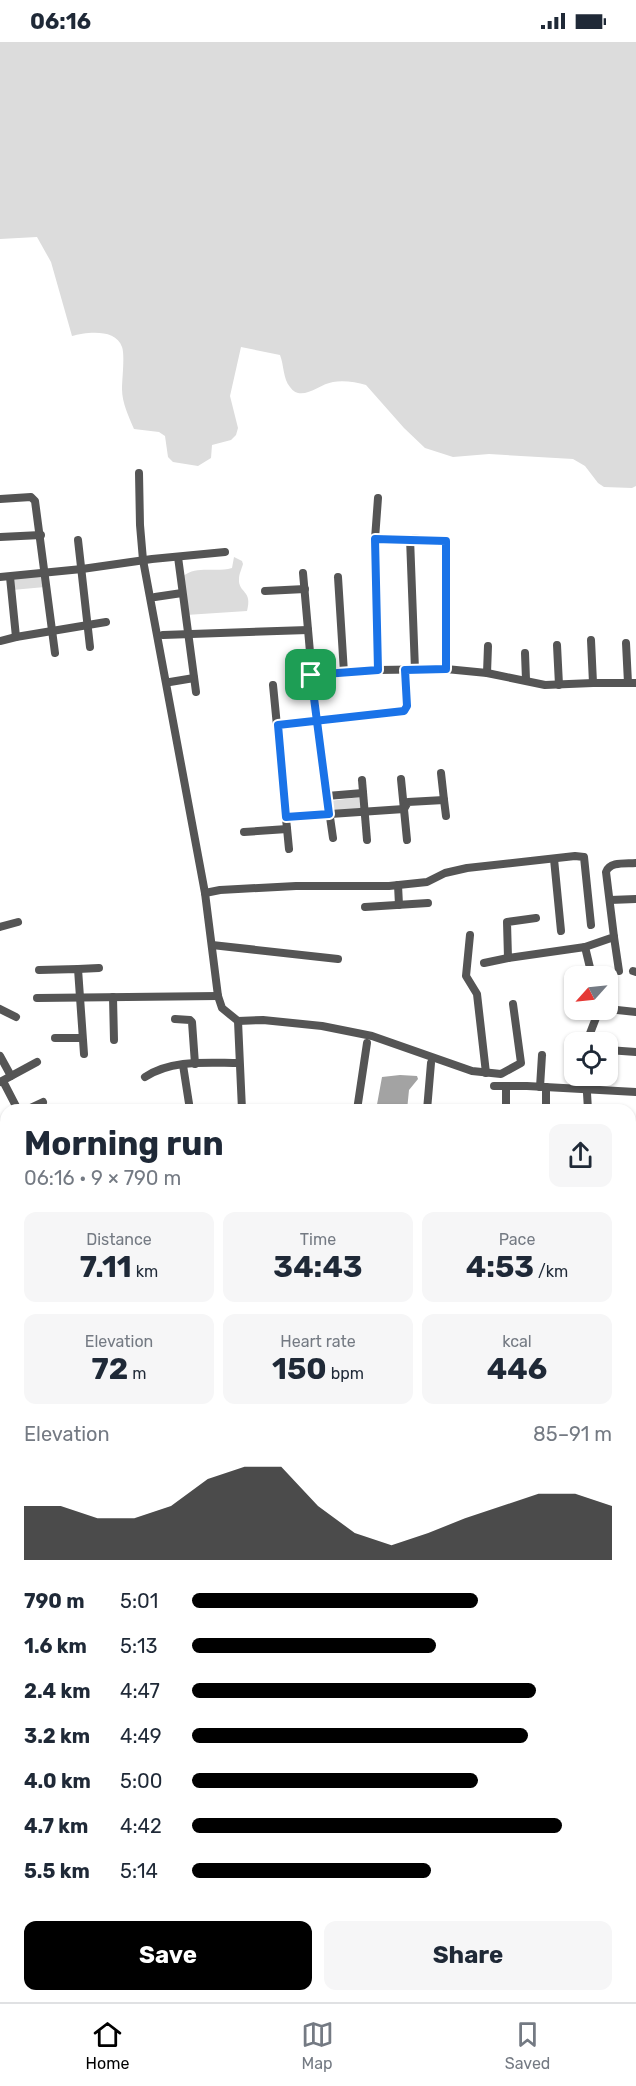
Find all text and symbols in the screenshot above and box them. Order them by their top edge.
text: 06:16 [30,8,91,35]
pin [285,649,336,700]
icon: arrive [294,658,327,691]
north arrow [564,966,618,1020]
map controls [564,966,618,1086]
button: locate [564,1032,618,1086]
text: Morning run [24,1124,224,1163]
button: share [549,1124,612,1187]
text: 06:16 · 9 × 790 m [24,1166,181,1190]
text: Distance [86,1230,152,1249]
text: Time [300,1230,336,1249]
text: Pace [499,1230,535,1249]
text: 7.11 [80,1249,132,1285]
text: 34:43 [273,1249,363,1285]
text: 4:53 [466,1249,534,1285]
text: km [132,1262,158,1281]
text: /km [534,1262,568,1281]
text: Elevation [85,1332,153,1351]
text: Heart rate [280,1332,356,1351]
text: kcal [502,1332,532,1351]
text: 72 [92,1351,128,1387]
text: 150 [272,1351,327,1387]
text: 446 [487,1351,547,1387]
text: m [128,1364,146,1383]
text: bpm [327,1364,364,1383]
text: Elevation [24,1422,110,1446]
text: 85–91 m [533,1422,612,1446]
text: 790 m [24,1589,84,1613]
text: 5:01 [120,1589,158,1613]
text: 1.6 km [24,1634,87,1658]
text: 5:13 [120,1634,158,1658]
text: 2.4 km [24,1679,90,1703]
text: 4:47 [120,1679,160,1703]
text: 3.2 km [24,1724,90,1748]
text: 4:49 [120,1724,162,1748]
text: 4.0 km [24,1769,91,1793]
text: 5:00 [120,1769,162,1793]
text: 4.7 km [24,1814,88,1838]
text: 4:42 [120,1814,162,1838]
text: 5.5 km [24,1859,90,1883]
text: 5:14 [120,1859,158,1883]
button: Save [24,1921,312,1990]
button: Share [324,1921,612,1990]
tab: Home [86,2018,129,2073]
tab: Map [301,2018,334,2073]
tab: Saved [505,2018,550,2073]

